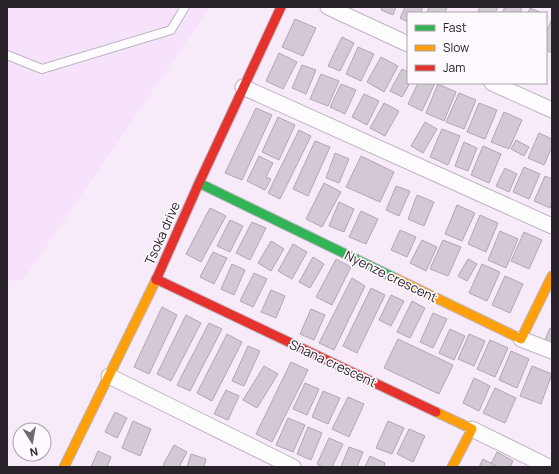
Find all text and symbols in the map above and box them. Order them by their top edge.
legend [407,12,547,84]
text: Fast [443,19,467,36]
text: Slow [443,39,469,56]
text: Jam [443,59,465,76]
street label: Tsoka drive [140,198,184,267]
street label: Nyenze crescent [342,246,440,306]
street label: Shana crescent [287,335,379,391]
north arrow [12,422,52,462]
text: N [29,444,39,460]

